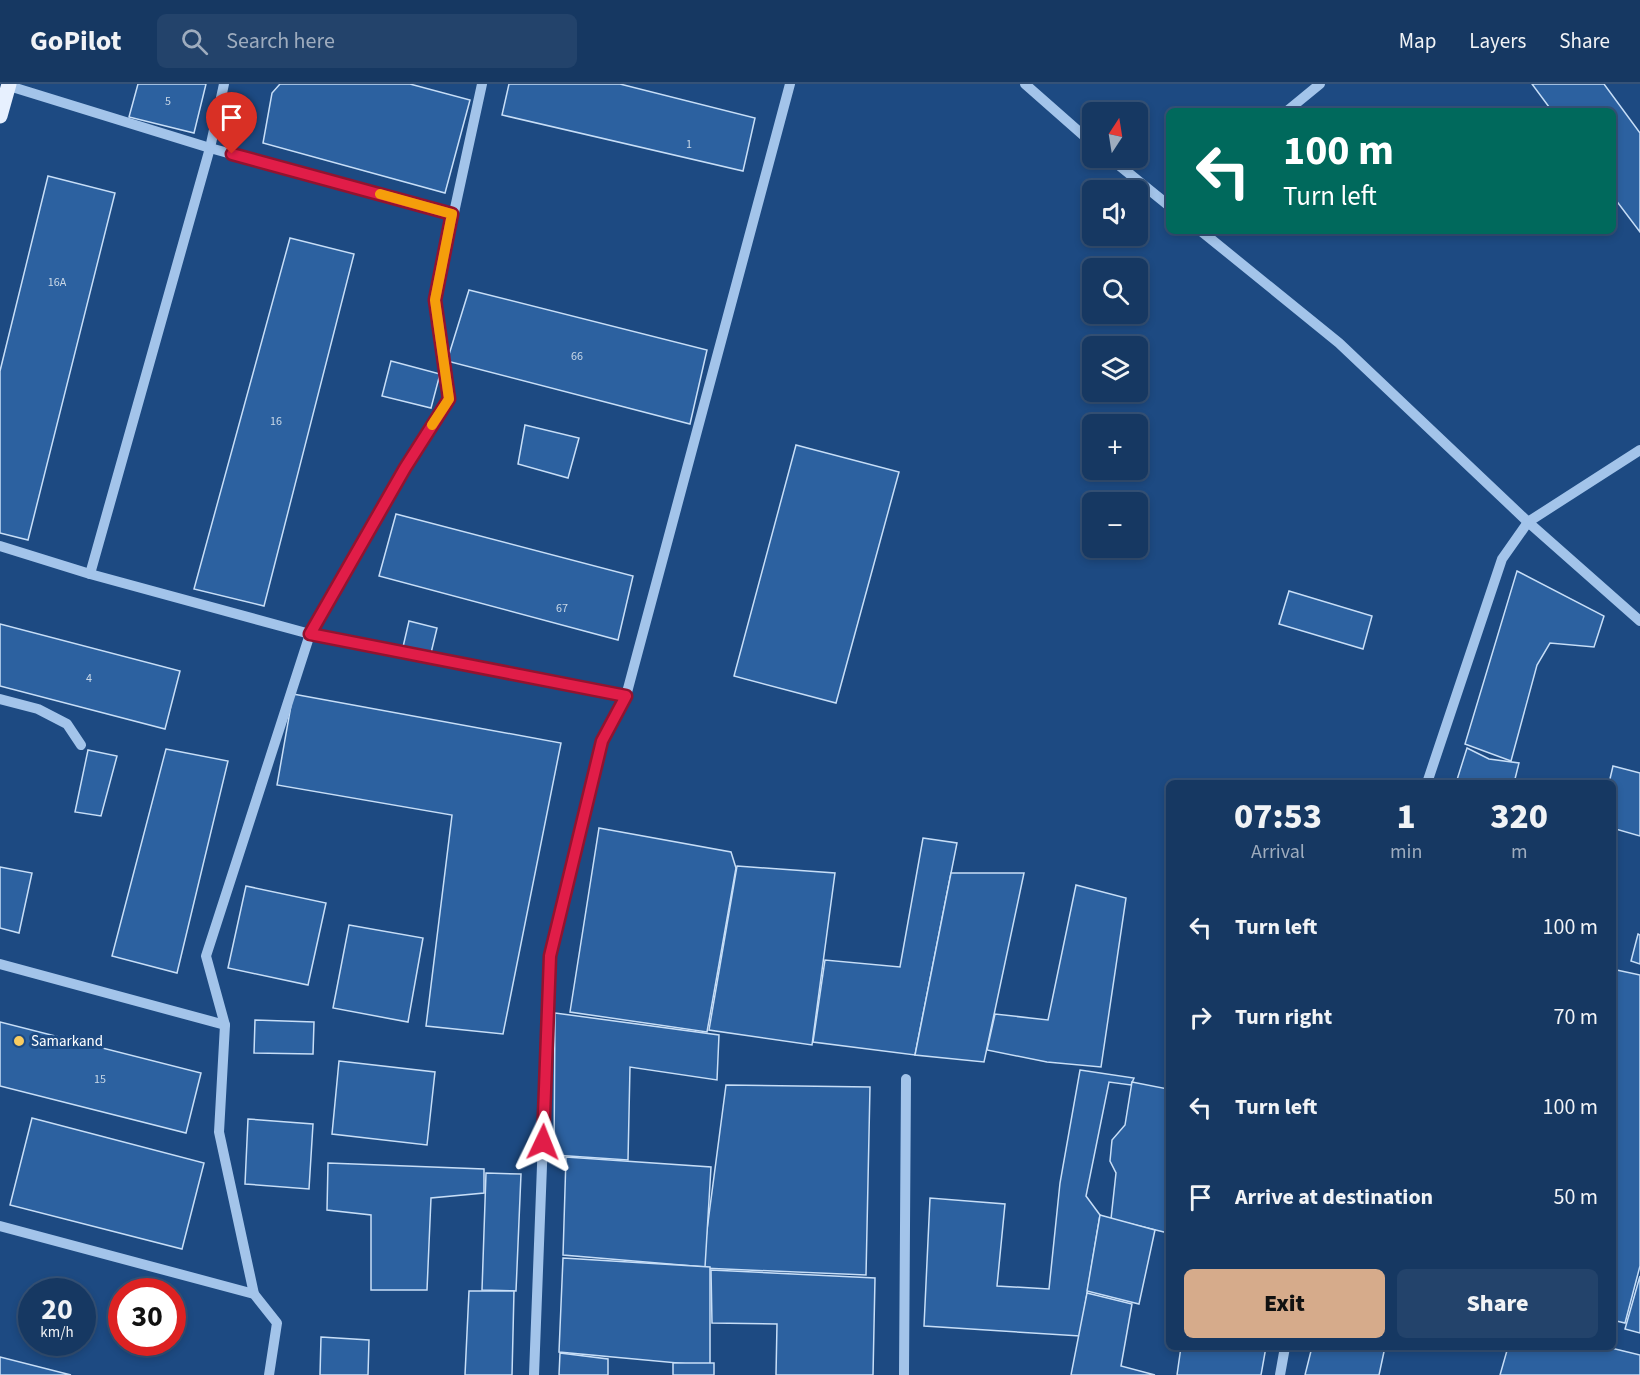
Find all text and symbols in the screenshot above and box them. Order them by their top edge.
search box [157,14,577,68]
text: GoPilot [30,21,121,61]
icon: search [178,25,211,58]
text: Search here [226,25,335,57]
text: Map [1399,26,1436,56]
text: Layers [1469,26,1526,56]
text: Share [1559,26,1610,56]
pin [206,92,257,154]
house number: 5 [165,93,171,110]
icon: arrive [215,101,248,134]
north arrow [1082,102,1148,168]
map controls [1082,102,1148,558]
text: 100 m [1283,121,1394,181]
icon: left [1184,132,1262,210]
house number: 1 [686,136,692,153]
text: Turn left [1283,177,1377,216]
button: sound [1082,180,1148,246]
button: search [1082,258,1148,324]
house number: 16A [48,274,67,291]
button: layers [1082,336,1148,402]
house number: 66 [571,348,583,365]
house number: 16 [270,413,282,430]
button: + [1082,414,1148,480]
button: − [1082,492,1148,558]
house number: 67 [556,600,568,617]
house number: 4 [86,670,92,687]
text: 07:53 [1234,791,1322,842]
text: 1 [1397,791,1416,842]
text: 320 [1490,791,1548,842]
text: Arrival [1251,838,1305,866]
text: min [1390,838,1422,866]
text: m [1511,838,1527,866]
icon: left [1184,911,1217,944]
text: Turn left [1235,911,1317,943]
text: 100 m [1543,911,1598,943]
icon: right [1184,1001,1217,1034]
text: Turn right [1235,1001,1332,1033]
text: 70 m [1553,1001,1598,1033]
place label: Samarkand [31,1031,103,1052]
marker: Samarkand [12,1034,26,1048]
house number: 15 [94,1071,106,1088]
icon: left [1184,1091,1217,1124]
text: Turn left [1235,1091,1317,1123]
text: 100 m [1543,1091,1598,1123]
position arrow [511,1110,575,1174]
icon: arrive [1184,1181,1217,1214]
text: Arrive at destination [1235,1181,1433,1213]
text: 50 m [1553,1181,1598,1213]
button: Exit [1184,1269,1385,1338]
button: Share [1397,1269,1598,1338]
speed limit sign: 30 [108,1278,186,1356]
text: 20 [41,1288,73,1331]
text: km/h [40,1322,74,1343]

